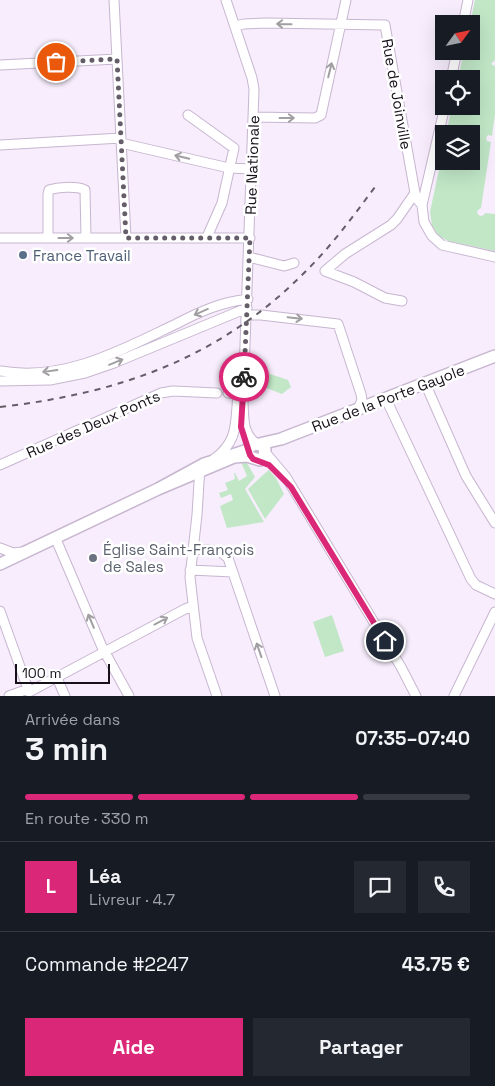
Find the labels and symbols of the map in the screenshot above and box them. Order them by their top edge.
north arrow [435,15,480,60]
one-way arrow [277,19,293,29]
street label: Rue de Joinville [378,37,416,151]
pin [35,41,77,83]
one-way arrow [326,62,335,78]
one-way arrow [278,113,295,123]
street label: Rue Nationale [241,115,263,215]
one-way arrow [174,152,190,161]
one-way arrow [58,233,74,243]
place label: France Travail [33,246,131,265]
marker: France Travail [17,249,29,261]
one-way arrow [194,307,209,317]
one-way arrow [287,314,303,323]
courier [219,352,269,402]
one-way arrow [108,357,123,366]
street label: Rue de la Porte Gayole [309,360,467,436]
one-way arrow [43,366,59,376]
street label: Rue des Deux Ponts [23,386,163,462]
place label: Église Saint-François de Sales [103,540,254,576]
marker: Église Saint-François de Sales [87,552,99,564]
one-way arrow [85,614,95,629]
one-way arrow [154,616,169,626]
pin [364,620,406,662]
one-way arrow [254,643,263,658]
scale bar [15,661,110,684]

